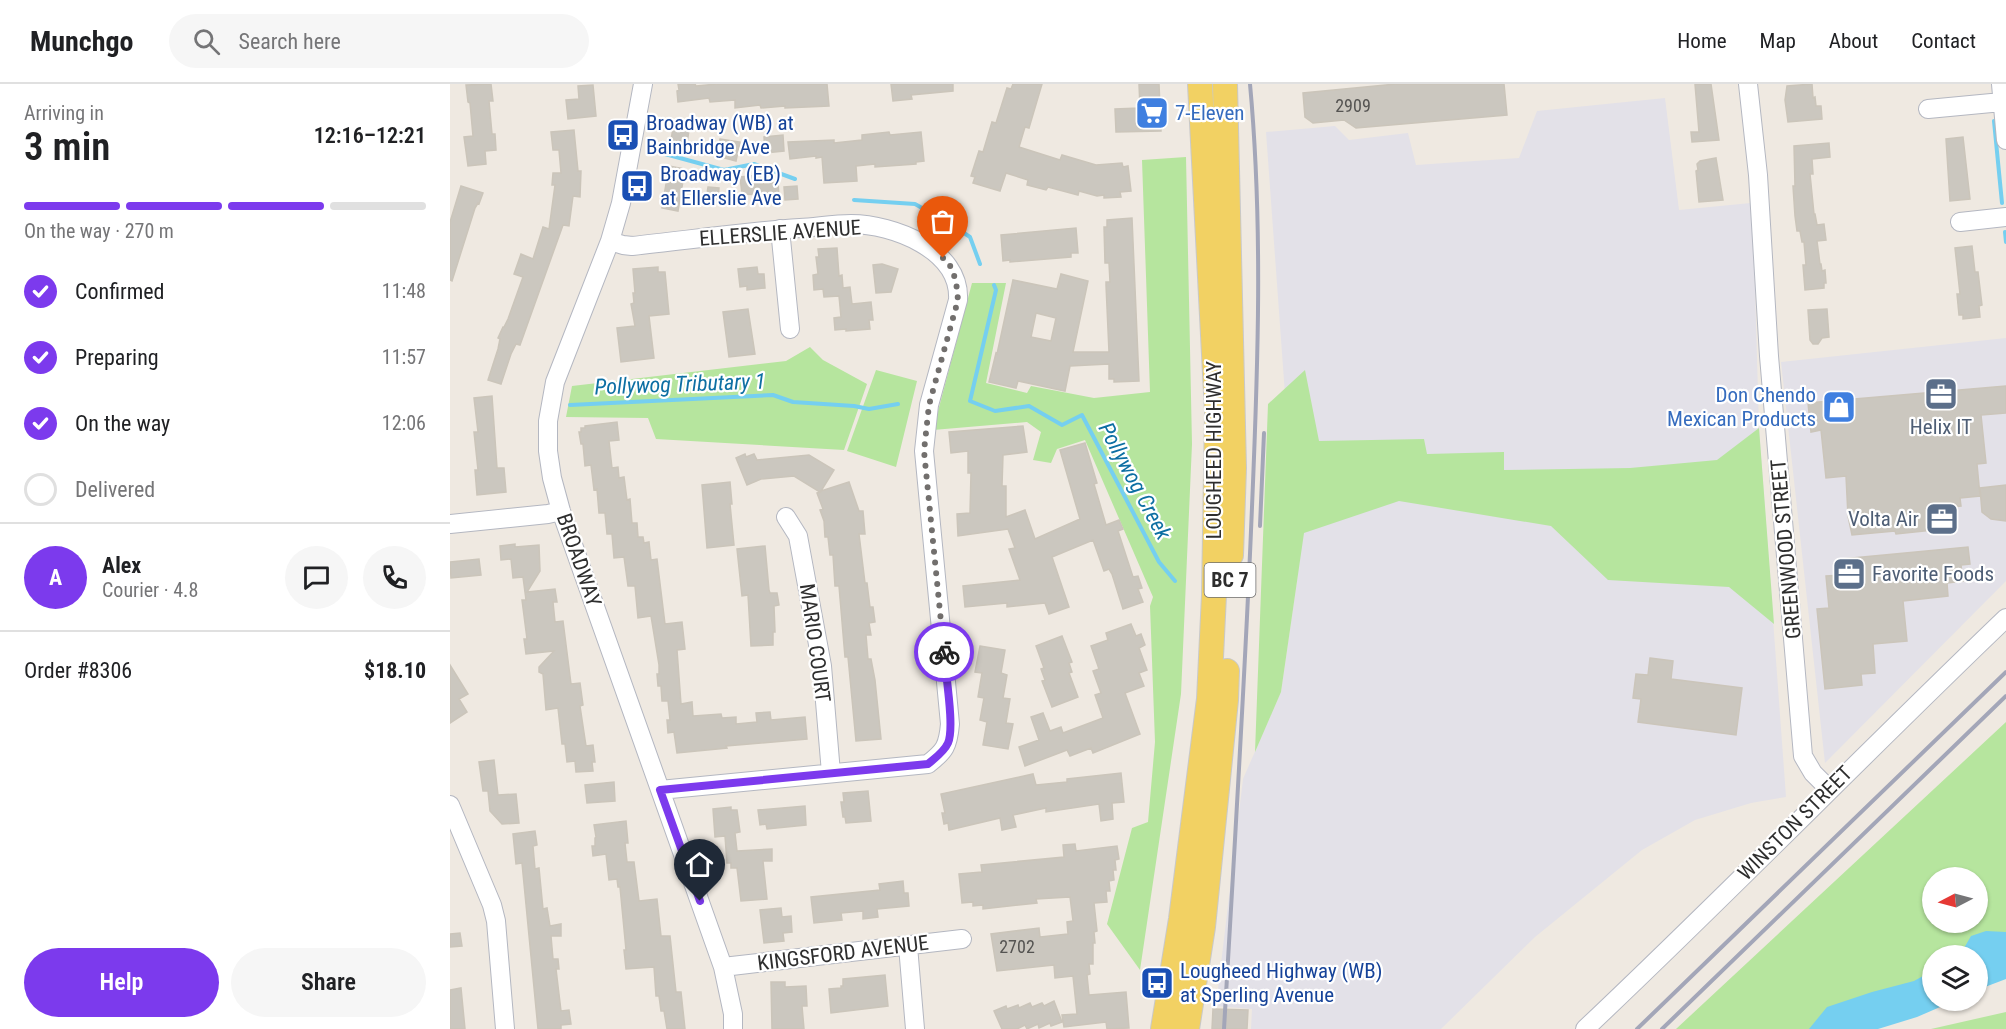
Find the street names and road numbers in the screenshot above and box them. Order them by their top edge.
street label: ELLERSLIE AVENUE [698,215,862,251]
street label: LOUGHEED HIGHWAY [1202,361,1226,539]
street label: GREENWOOD STREET [1766,458,1806,640]
street label: BROADWAY [552,510,606,610]
road number: BC 7 [1204,563,1256,597]
street label: MARIO COURT [795,582,835,704]
street label: WINSTON STREET [1733,761,1857,885]
street label: KINGSFORD AVENUE [756,931,930,975]

